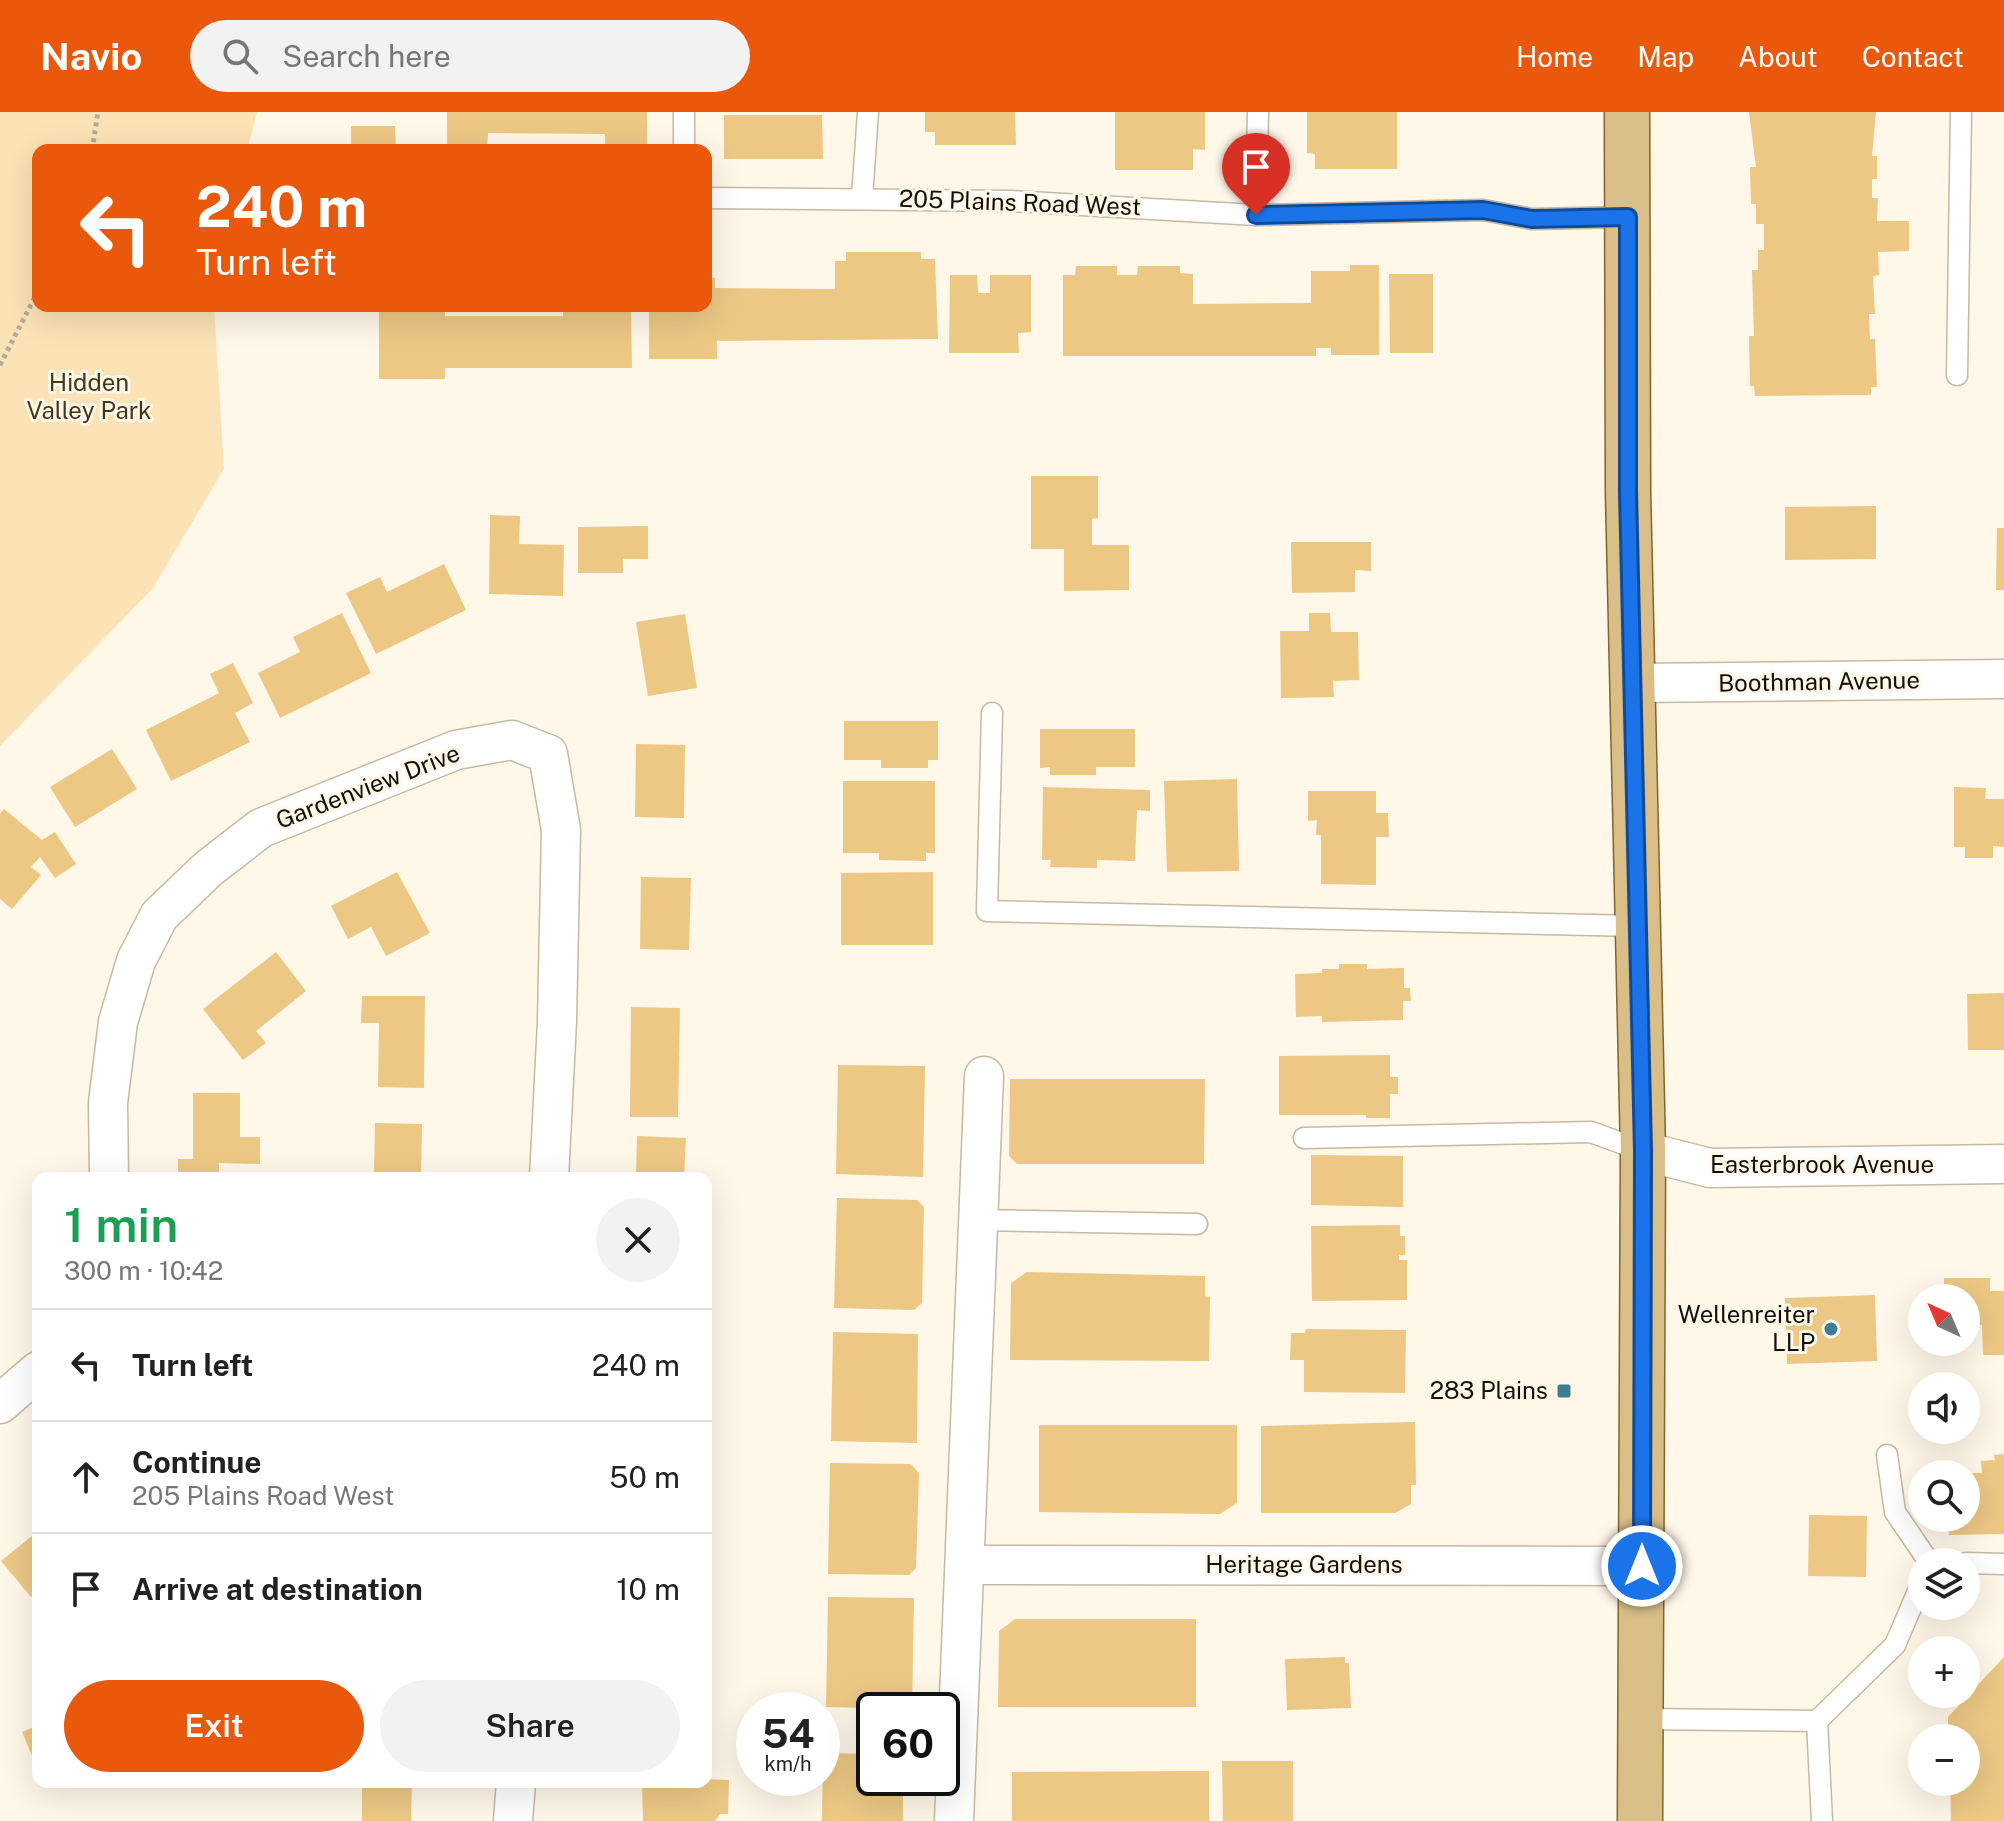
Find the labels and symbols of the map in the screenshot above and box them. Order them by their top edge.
pin [1222,133,1290,215]
street label: 205 Plains Road West [898,184,1142,220]
park label: Hidden Valley Park [26,368,152,424]
street label: Boothman Avenue [1718,665,1920,697]
street label: Gardenview Drive [272,738,464,834]
street label: Easterbrook Avenue [1710,1150,1934,1178]
north arrow [1908,1284,1980,1356]
place label: Wellenreiter LLP [1678,1300,1815,1356]
marker: Wellenreiter LLP [1822,1320,1840,1338]
place label: 283 Plains [1430,1376,1548,1404]
marker: 283 Plains [1555,1382,1573,1400]
position arrow [1600,1524,1684,1608]
street label: Heritage Gardens [1205,1550,1403,1578]
speed limit sign: 60 [856,1692,960,1796]

